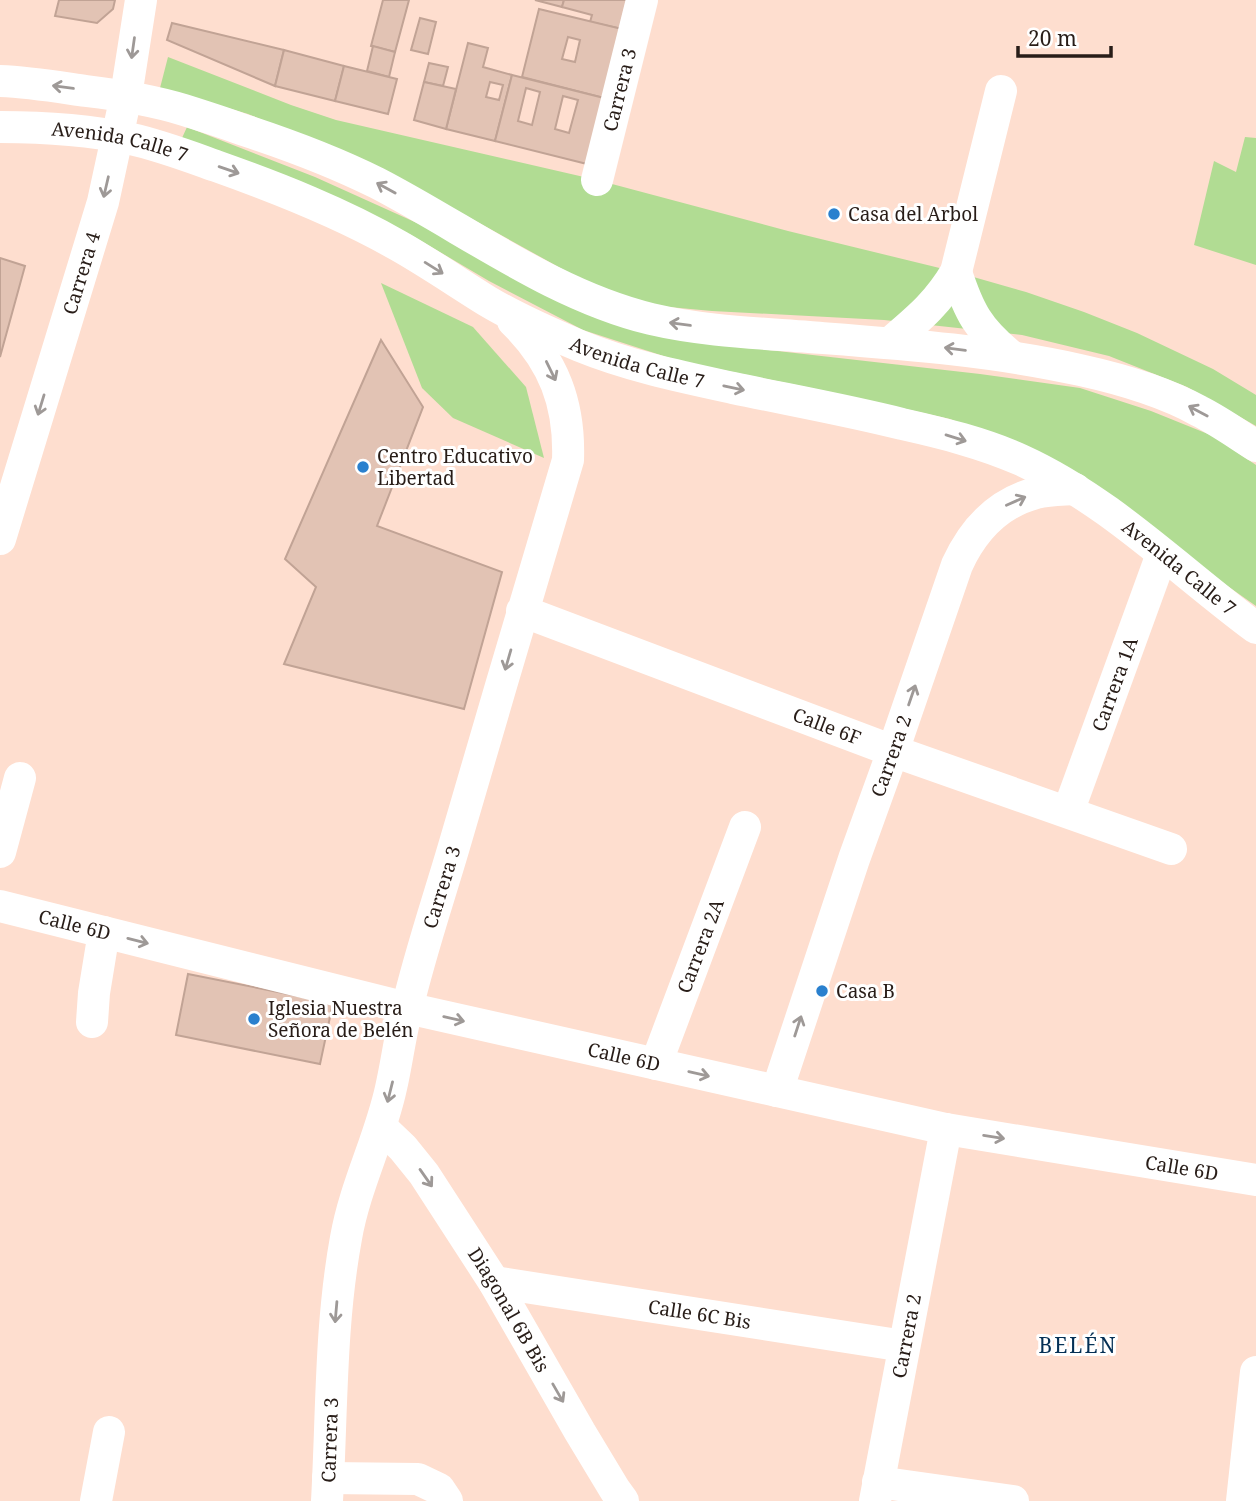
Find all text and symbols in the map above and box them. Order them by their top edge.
scale bar [1018,14,1111,58]
text: 20 m [1028,24,1077,52]
one-way arrow [127,36,140,59]
street label: Carrera 3 [597,45,643,134]
one-way arrow [52,81,75,94]
street label: Avenida Calle 7 [50,116,192,168]
one-way arrow [218,165,239,178]
one-way arrow [99,175,113,198]
one-way arrow [376,181,396,195]
place label: Casa del Arbol [848,201,978,227]
marker: Casa del Arbol [826,206,842,222]
street label: Carrera 4 [56,228,106,318]
one-way arrow [424,261,444,275]
one-way arrow [669,317,691,330]
street label: Avenida Calle 7 [566,330,707,394]
one-way arrow [944,342,967,355]
one-way arrow [544,360,558,381]
one-way arrow [722,382,745,396]
one-way arrow [34,393,46,415]
one-way arrow [1188,403,1208,417]
one-way arrow [944,432,966,445]
place label: Centro Educativo Libertad [377,443,533,491]
marker: Centro Educativo Libertad [355,459,371,475]
one-way arrow [1005,494,1026,507]
street label: Avenida Calle 7 [1117,514,1241,621]
street label: Carrera 1A [1085,633,1144,735]
one-way arrow [500,649,513,671]
one-way arrow [907,685,919,707]
street label: Calle 6F [789,701,865,751]
street label: Carrera 2 [864,711,917,800]
street label: Carrera 3 [417,843,467,932]
street label: Carrera 2A [671,895,730,997]
street label: Calle 6D [36,903,114,946]
one-way arrow [126,935,148,948]
place label: Casa B [836,978,895,1004]
marker: Casa B [814,983,830,999]
place label: Iglesia Nuestra Señora de Belén [268,995,414,1043]
marker: Iglesia Nuestra Señora de Belén [246,1011,262,1027]
one-way arrow [442,1013,464,1026]
one-way arrow [793,1016,805,1038]
street label: Calle 6D [585,1036,663,1077]
one-way arrow [688,1068,710,1081]
one-way arrow [383,1080,396,1103]
one-way arrow [982,1131,1005,1144]
street label: Calle 6D [1143,1149,1220,1187]
one-way arrow [419,1168,433,1187]
street label: Diagonal 6B Bis [462,1242,556,1377]
street label: Carrera 2 [886,1292,927,1380]
street label: Calle 6C Bis [646,1293,753,1335]
one-way arrow [329,1301,342,1323]
district label: BELÉN [1038,1331,1118,1359]
one-way arrow [551,1382,565,1402]
street label: Carrera 3 [315,1397,344,1483]

